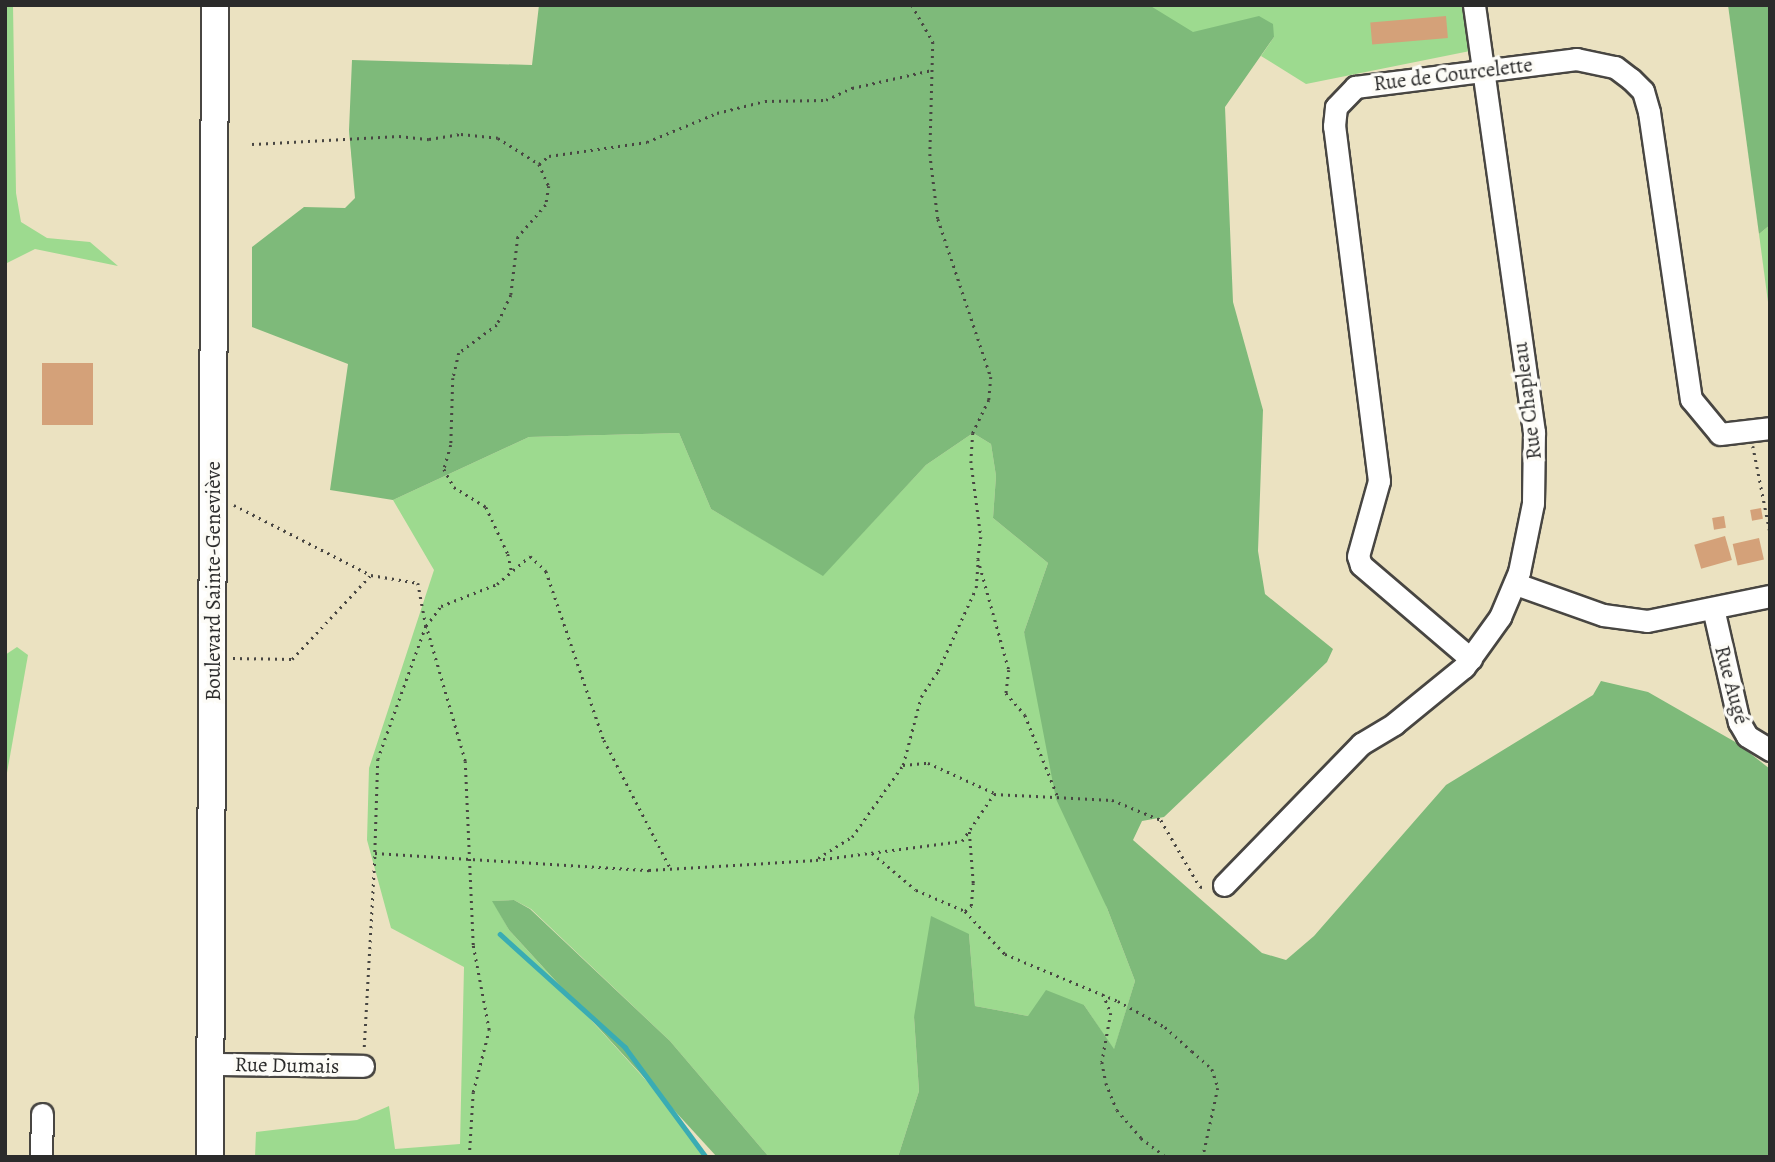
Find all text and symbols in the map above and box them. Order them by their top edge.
street label: Rue de Courcelette [1372,52,1534,96]
street label: Rue Chapleau [1507,341,1547,461]
street label: Boulevard Sainte-Geneviève [200,461,226,701]
street label: Rue Augé [1709,643,1755,727]
street label: Rue Dumais [234,1051,340,1079]

